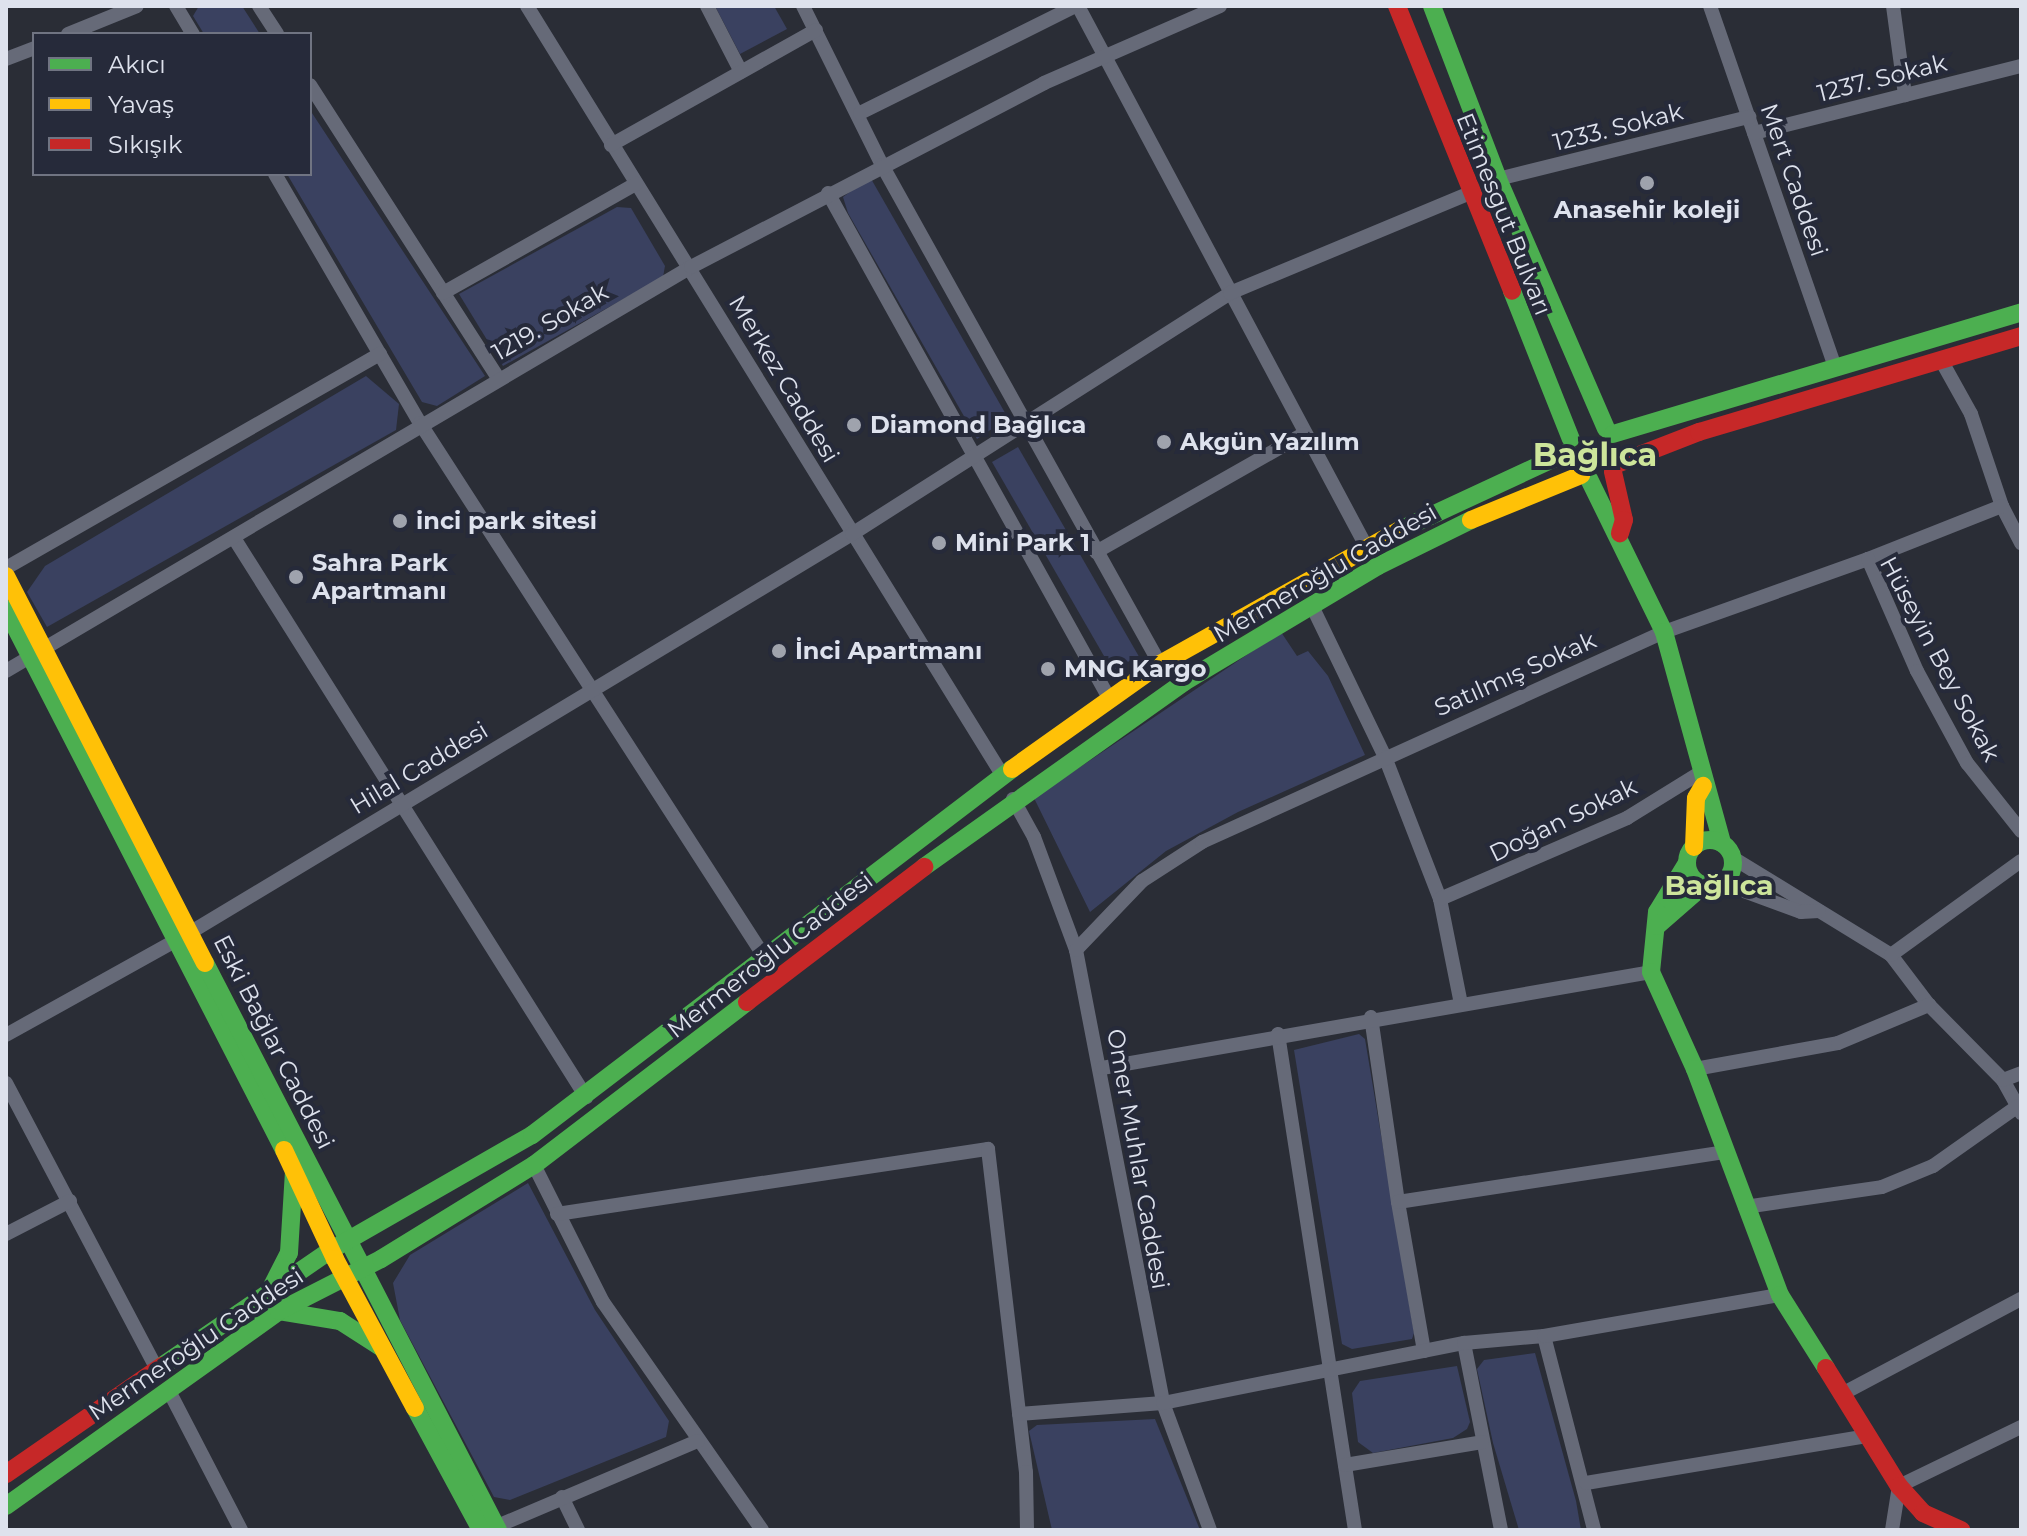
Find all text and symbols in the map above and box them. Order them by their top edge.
legend [32,32,312,176]
street label: 1237. Sokak [1814,48,1950,108]
text: Akıcı [108,50,166,79]
text: Yavaş [108,90,174,119]
street label: 1233. Sokak [1550,97,1686,157]
street label: Mert Caddesi [1754,100,1834,260]
street label: Etimesgut Bulvarı [1450,109,1558,319]
text: Sıkışık [108,130,182,159]
marker: Anasehir koleji [1638,174,1656,192]
place label: Anasehir koleji [1554,196,1740,224]
street label: 1219. Sokak [487,277,613,367]
street label: Merkez Caddesi [723,290,845,468]
place label: Diamond Bağlıca [870,411,1086,439]
marker: Diamond Bağlıca [845,416,863,434]
place label: Akgün Yazılım [1180,428,1360,456]
marker: Akgün Yazılım [1155,433,1173,451]
district label: Bağlıca [1533,436,1657,474]
street label: Mermeroğlu Caddesi [1208,497,1442,649]
place label: inci park sitesi [416,507,597,535]
marker: inci park sitesi [391,512,409,530]
place label: Mini Park 1 [955,529,1090,557]
marker: Mini Park 1 [930,534,948,552]
place label: Sahra Park Apartmanı [312,549,448,605]
street label: Hüseyin Bey Sokak [1874,552,2006,766]
marker: Sahra Park Apartmanı [287,568,305,586]
street label: Satılmış Sokak [1430,625,1600,723]
place label: İnci Apartmanı [795,637,982,665]
marker: İnci Apartmanı [770,642,788,660]
place label: MNG Kargo [1064,655,1207,683]
marker: MNG Kargo [1039,660,1057,678]
street label: Hilal Caddesi [345,716,493,820]
street label: Doğan Sokak [1485,772,1641,868]
street label: Mermeroğlu Caddesi [662,866,878,1044]
district label: Bağlıca [1664,868,1774,902]
street label: Eski Bağlar Caddesi [208,930,340,1154]
street label: Omer Muhlar Caddesi [1101,1027,1175,1291]
street label: Mermeroğlu Caddesi [83,1261,309,1427]

